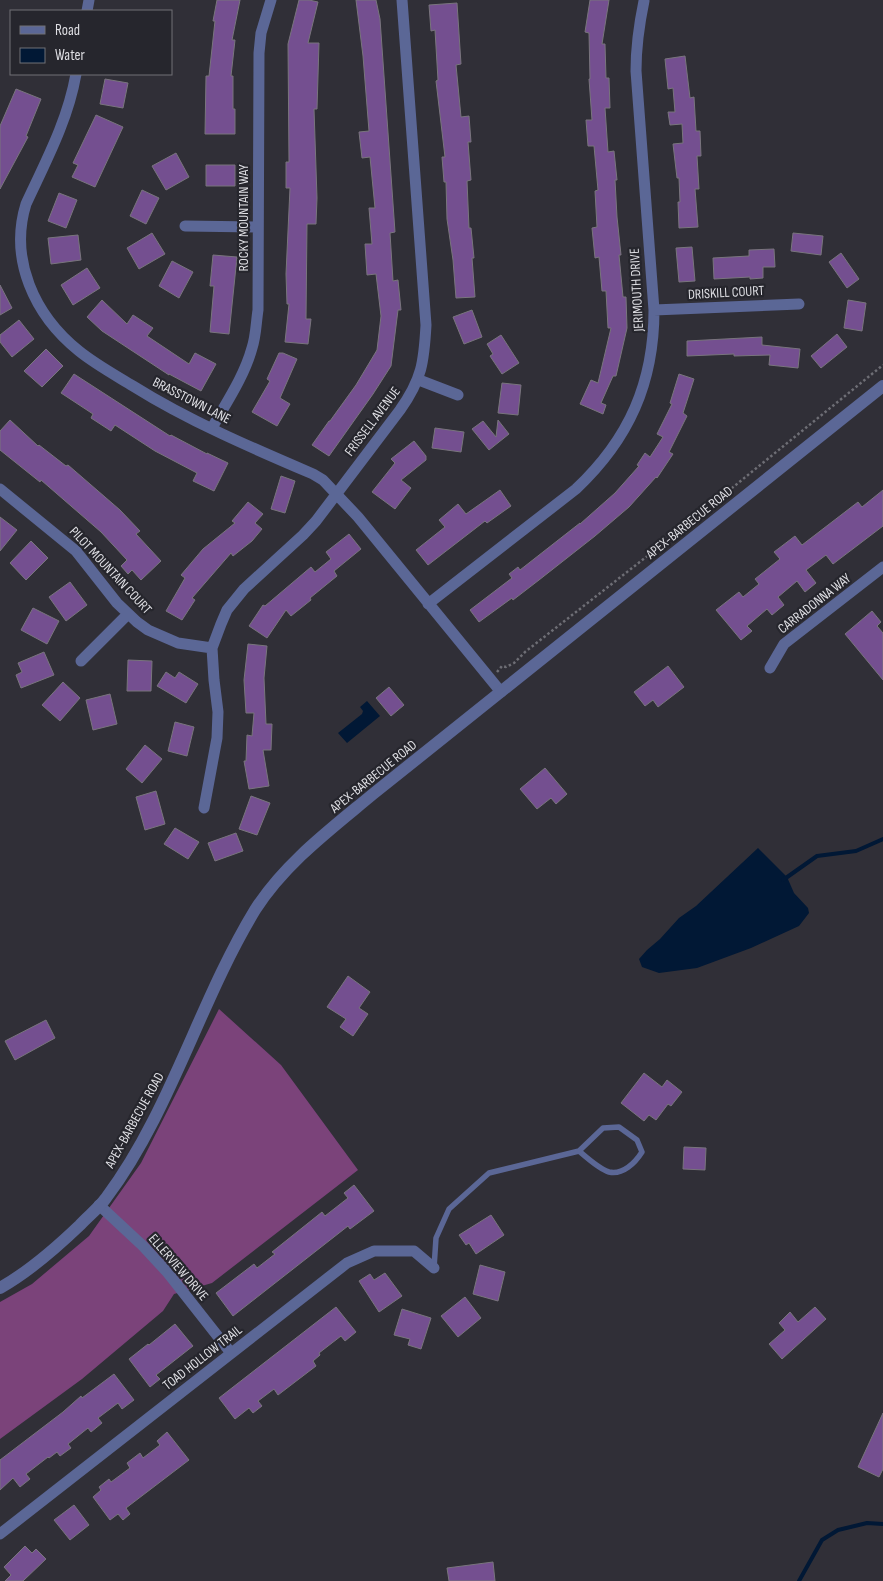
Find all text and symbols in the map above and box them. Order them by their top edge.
legend [10,10,172,75]
text: Road [55,21,80,40]
text: Water [55,46,86,65]
street label: ROCKY MOUNTAIN WAY [235,164,252,272]
street label: JERIMOUTH DRIVE [626,248,647,333]
street label: DRISKILL COURT [687,282,765,303]
street label: BRASSTOWN LANE [150,374,234,427]
street label: FRISSELL AVENUE [341,383,404,459]
street label: APEX-BARBECUE ROAD [642,482,736,563]
street label: PILOT MOUNTAIN COURT [66,523,156,618]
street label: CARRADONNA WAY [774,570,854,637]
street label: APEX-BARBECUE ROAD [326,736,420,817]
street label: APEX-BARBECUE ROAD [101,1069,168,1172]
street label: ELLERVIEW DRIVE [145,1231,212,1304]
street label: TOAD HOLLOW TRAIL [159,1321,245,1394]

